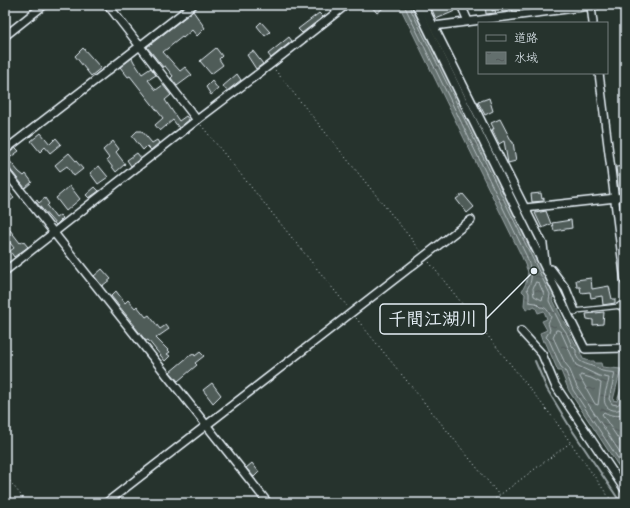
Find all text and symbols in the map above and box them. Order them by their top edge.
legend [478,22,608,74]
text: 道路 [514,30,538,48]
text: 水域 [514,50,538,68]
callout: 千間江湖川 [380,304,486,334]
text: 千間江湖川 [388,308,478,334]

